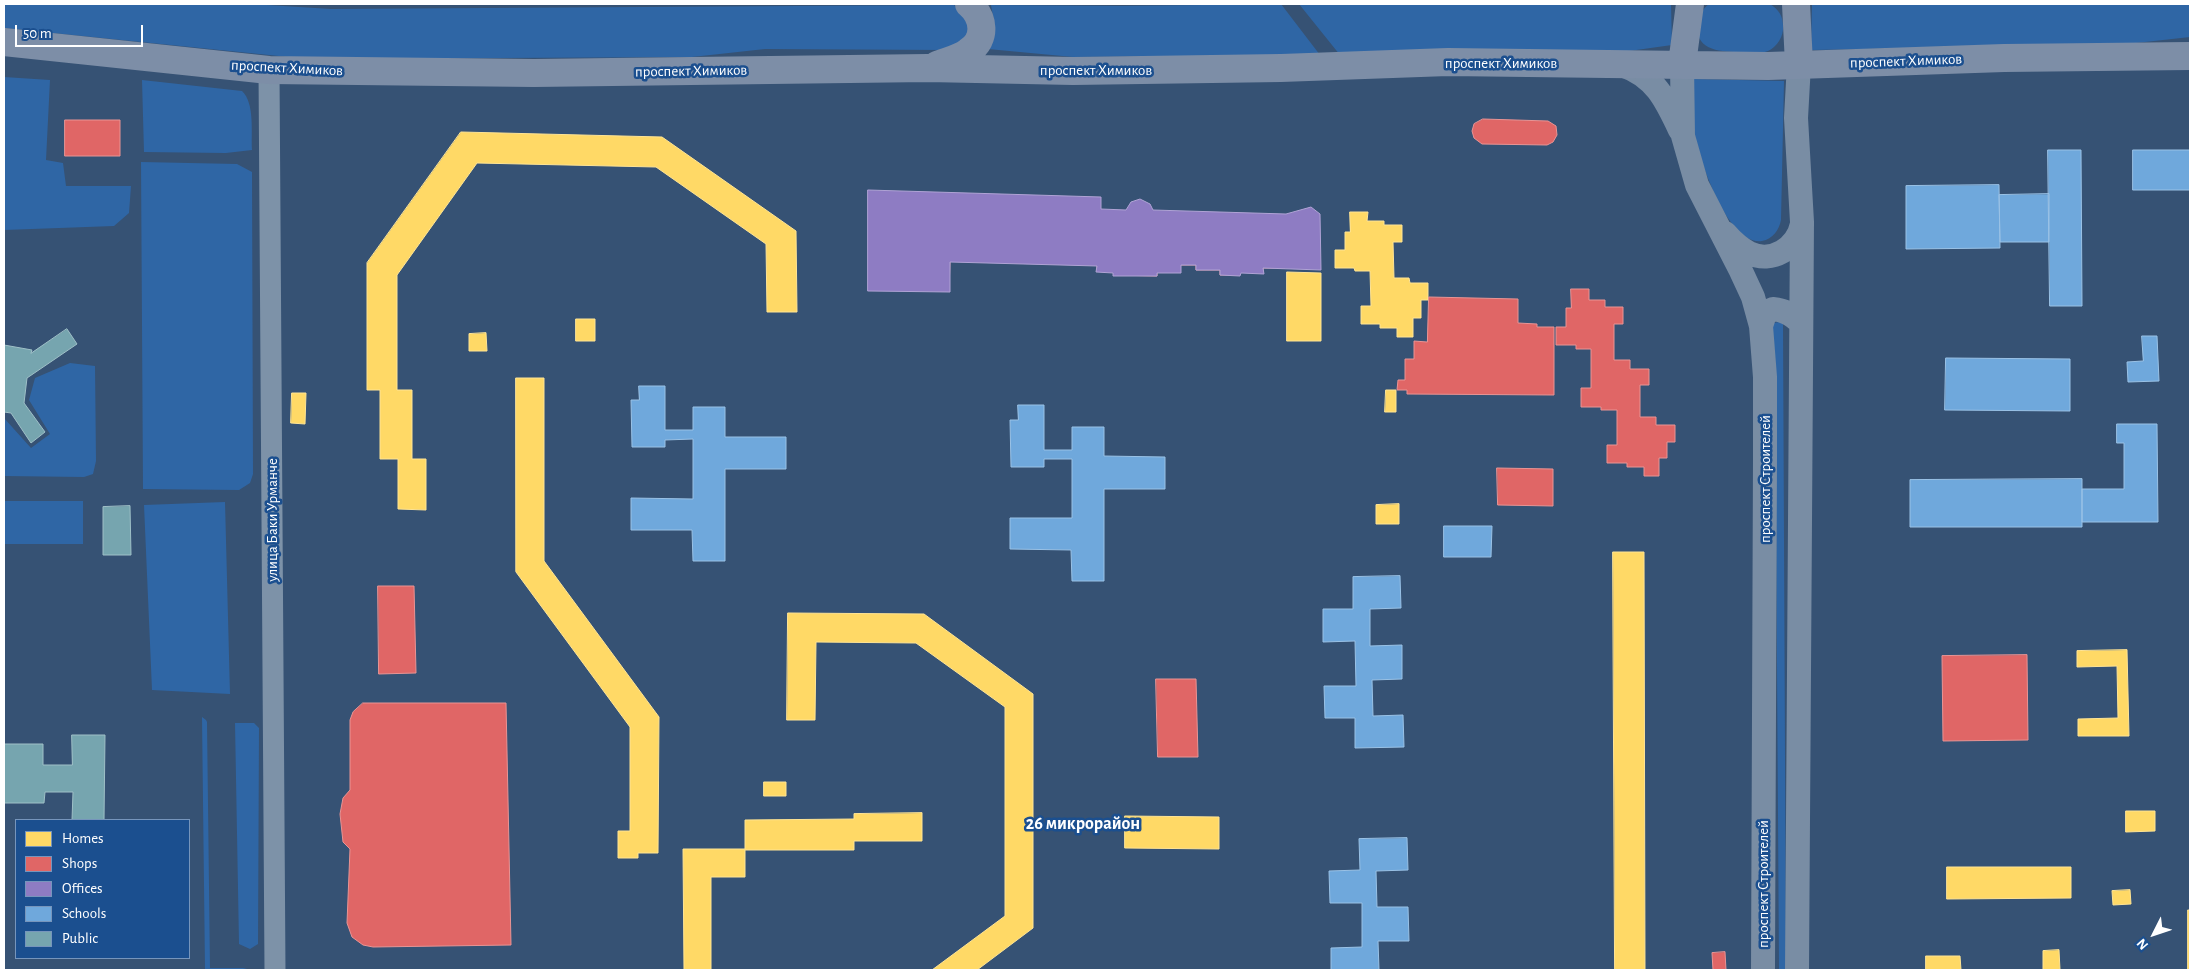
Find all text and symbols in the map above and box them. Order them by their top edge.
scale bar [18,15,145,47]
text: 50 m [23,26,52,41]
street label: проспект Химиков [1850,50,1962,72]
street label: проспект Химиков [1445,54,1557,72]
street label: проспект Химиков [230,56,344,80]
street label: проспект Химиков [635,61,747,81]
street label: проспект Химиков [1040,61,1152,79]
street label: проспект Строителей [1756,415,1774,543]
street label: улица Баки Урманче [263,458,281,582]
district label: 26 микрорайон [1026,813,1140,835]
legend [15,819,190,959]
street label: проспект Строителей [1754,820,1772,948]
text: Homes [62,831,104,846]
text: Shops [62,856,97,871]
text: Offices [62,881,103,896]
text: Schools [62,906,106,921]
north arrow [2129,909,2179,959]
text: Public [62,931,98,946]
text: N [2134,936,2151,952]

